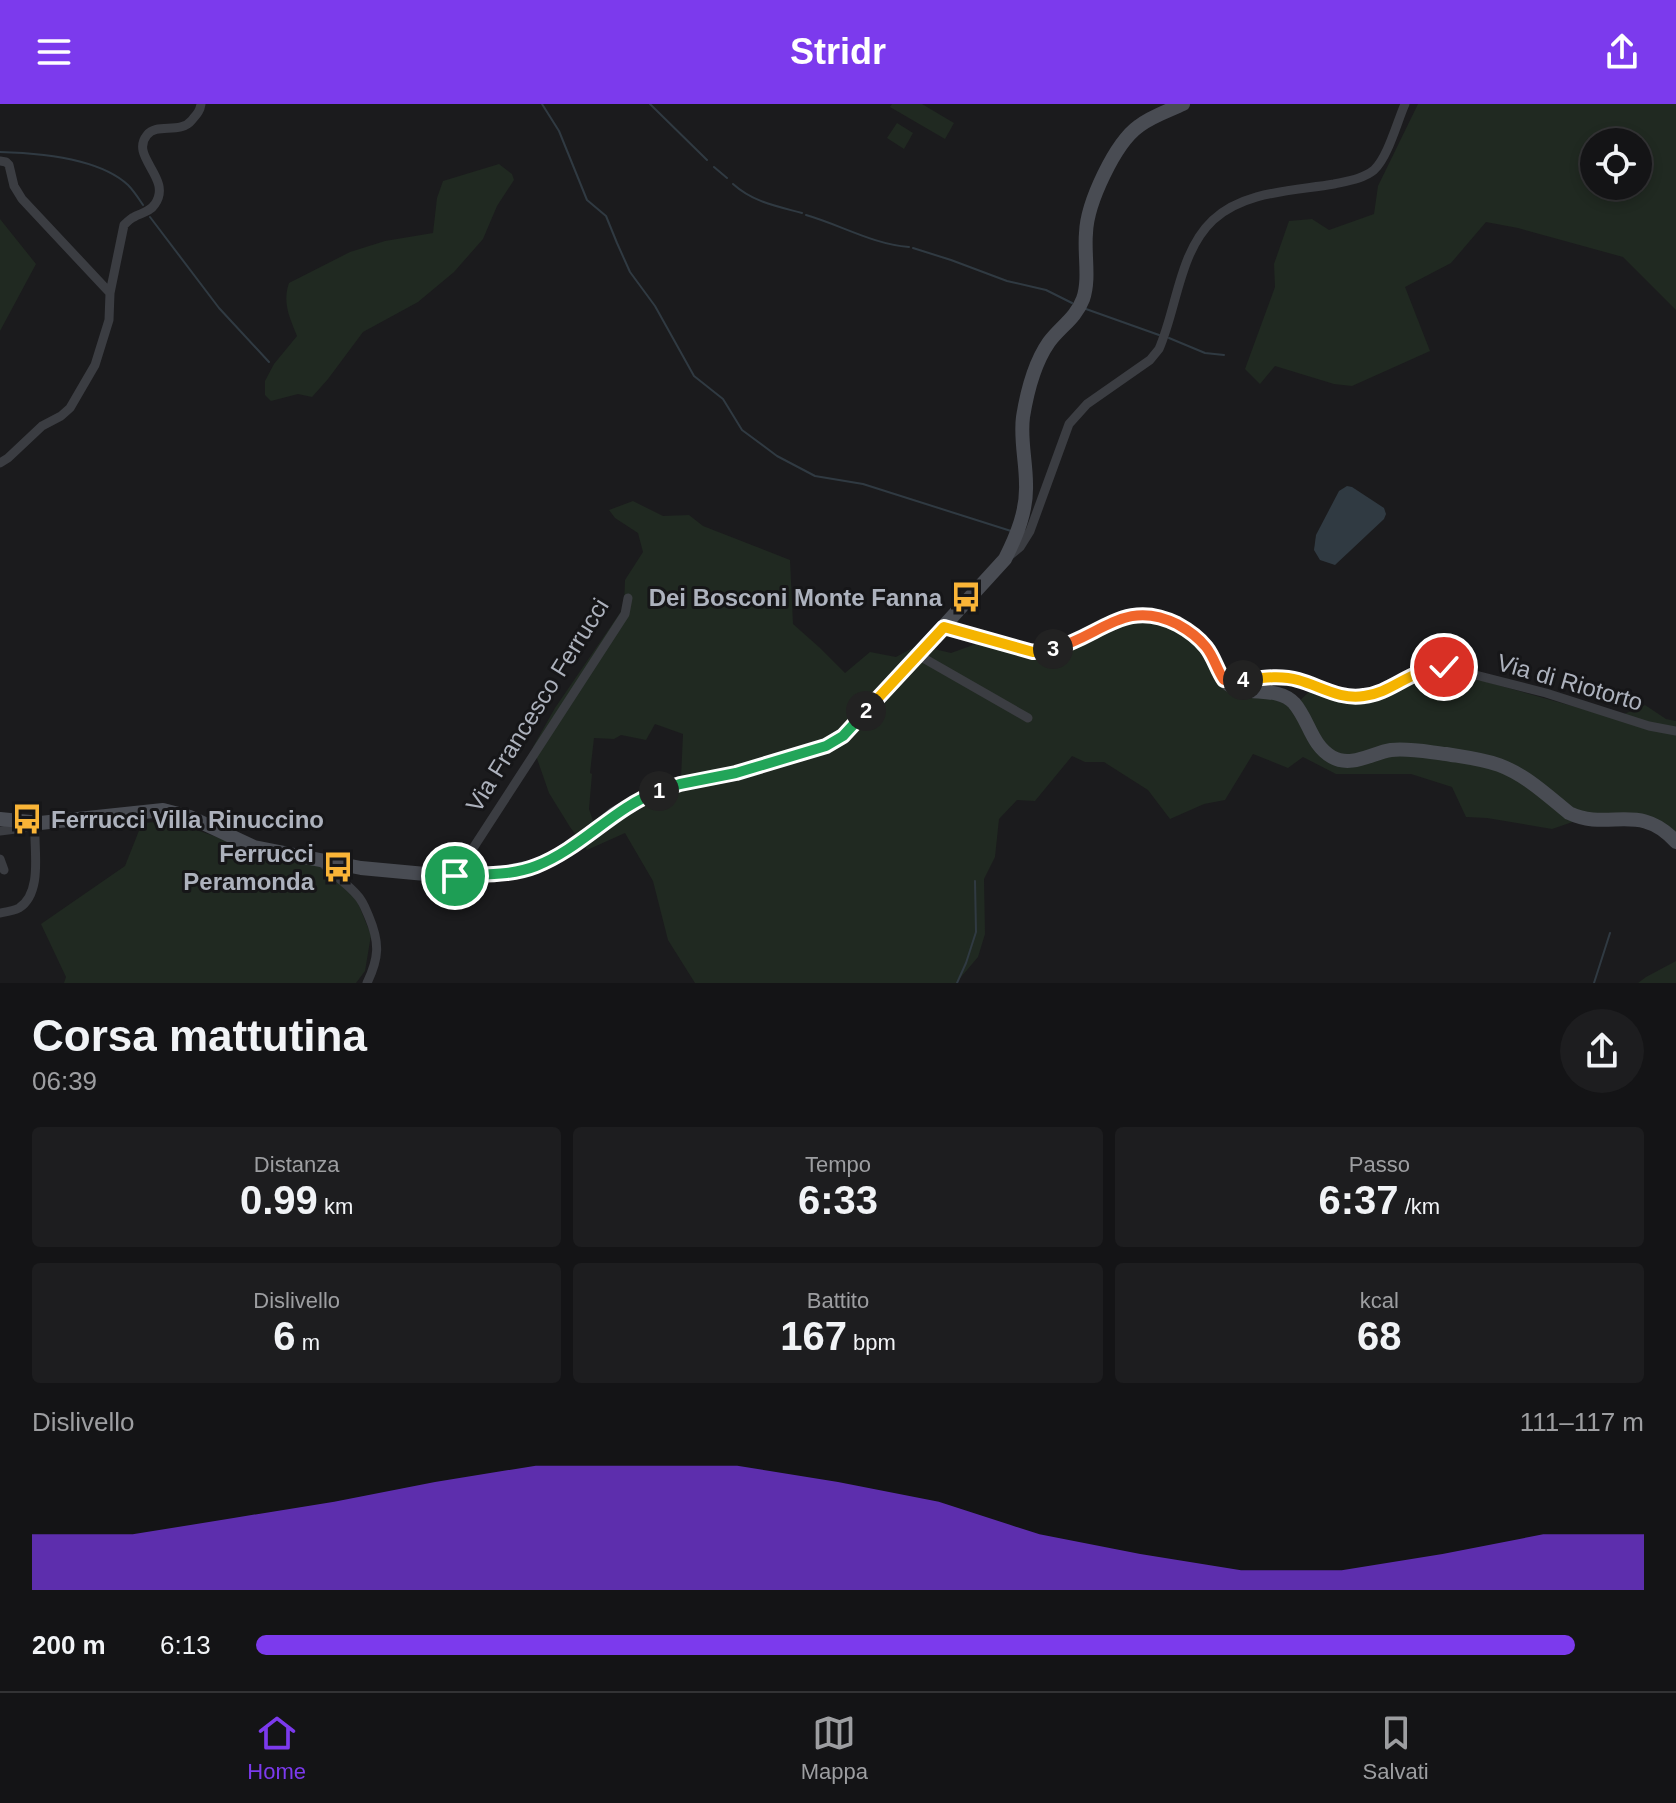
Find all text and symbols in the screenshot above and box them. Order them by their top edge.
icon: menu [32,30,76,74]
icon: share [1600,30,1644,74]
text: Stridr [790,31,886,72]
map controls [1580,128,1652,200]
button: locate [1580,128,1652,200]
bus stop icon: Dei Bosconi Monte Fanna [949,580,983,614]
place label: Dei Bosconi Monte Fanna [649,584,943,611]
street label: Via Francesco Ferrucci [460,593,614,817]
pin: 3 [1033,629,1073,669]
pin [1410,633,1478,701]
text: 3 [1047,636,1059,661]
icon: check [1422,645,1466,689]
street label: Via di Riotorto [1494,648,1646,716]
pin: 4 [1223,660,1263,700]
text: 4 [1237,667,1249,692]
pin: 2 [846,691,886,731]
text: 2 [860,698,872,723]
pin: 1 [639,771,679,811]
text: 1 [653,778,665,803]
bus stop icon: Ferrucci Villa Rinuccino [10,802,44,836]
place label: Ferrucci Villa Rinuccino [51,806,324,833]
place label: Ferrucci Peramonda [183,840,315,895]
pin [421,842,489,910]
bus stop icon: Ferrucci Peramonda [321,850,355,884]
icon: arrive [433,854,477,898]
button: share [1560,1009,1644,1093]
text: Corsa mattutina [32,1011,367,1060]
text: 06:39 [32,1066,97,1096]
text: Distanza [254,1152,339,1177]
text: Tempo [805,1152,871,1177]
text: Passo [1349,1152,1410,1177]
text: 0.99 [240,1178,318,1222]
text: 6:33 [798,1178,878,1222]
text: 6:37 [1319,1178,1399,1222]
text: km [318,1194,353,1219]
text: /km [1399,1194,1440,1219]
text: Dislivello [253,1288,340,1313]
text: Battito [807,1288,869,1313]
text: kcal [1360,1288,1399,1313]
text: 6 [273,1314,296,1358]
text: 167 [780,1314,847,1358]
text: 68 [1357,1314,1402,1358]
text: m [296,1330,320,1355]
text: bpm [847,1330,896,1355]
text: Dislivello [32,1407,135,1437]
text: 111–117 m [1520,1407,1644,1437]
text: 200 m [32,1630,106,1660]
text: 6:13 [160,1630,211,1660]
tab: Home [247,1711,306,1785]
tab: Mappa [801,1711,868,1785]
tab: Salvati [1363,1711,1429,1785]

